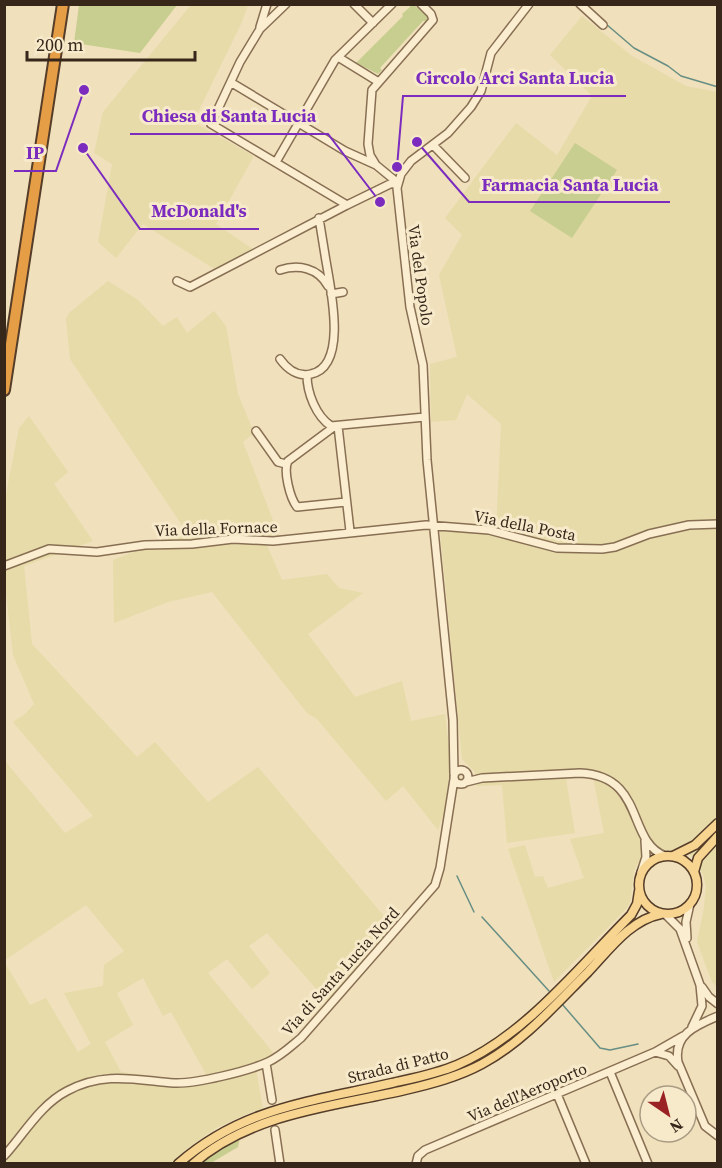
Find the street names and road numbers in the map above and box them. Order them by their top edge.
street label: Via del Popolo [403,223,439,327]
street label: Via della Posta [472,504,579,546]
street label: Via della Fornace [154,515,278,541]
street label: Via di Santa Lucia Nord [276,902,404,1040]
street label: Strada di Patto [345,1042,451,1088]
street label: Via dell'Aeroporto [464,1057,590,1127]

